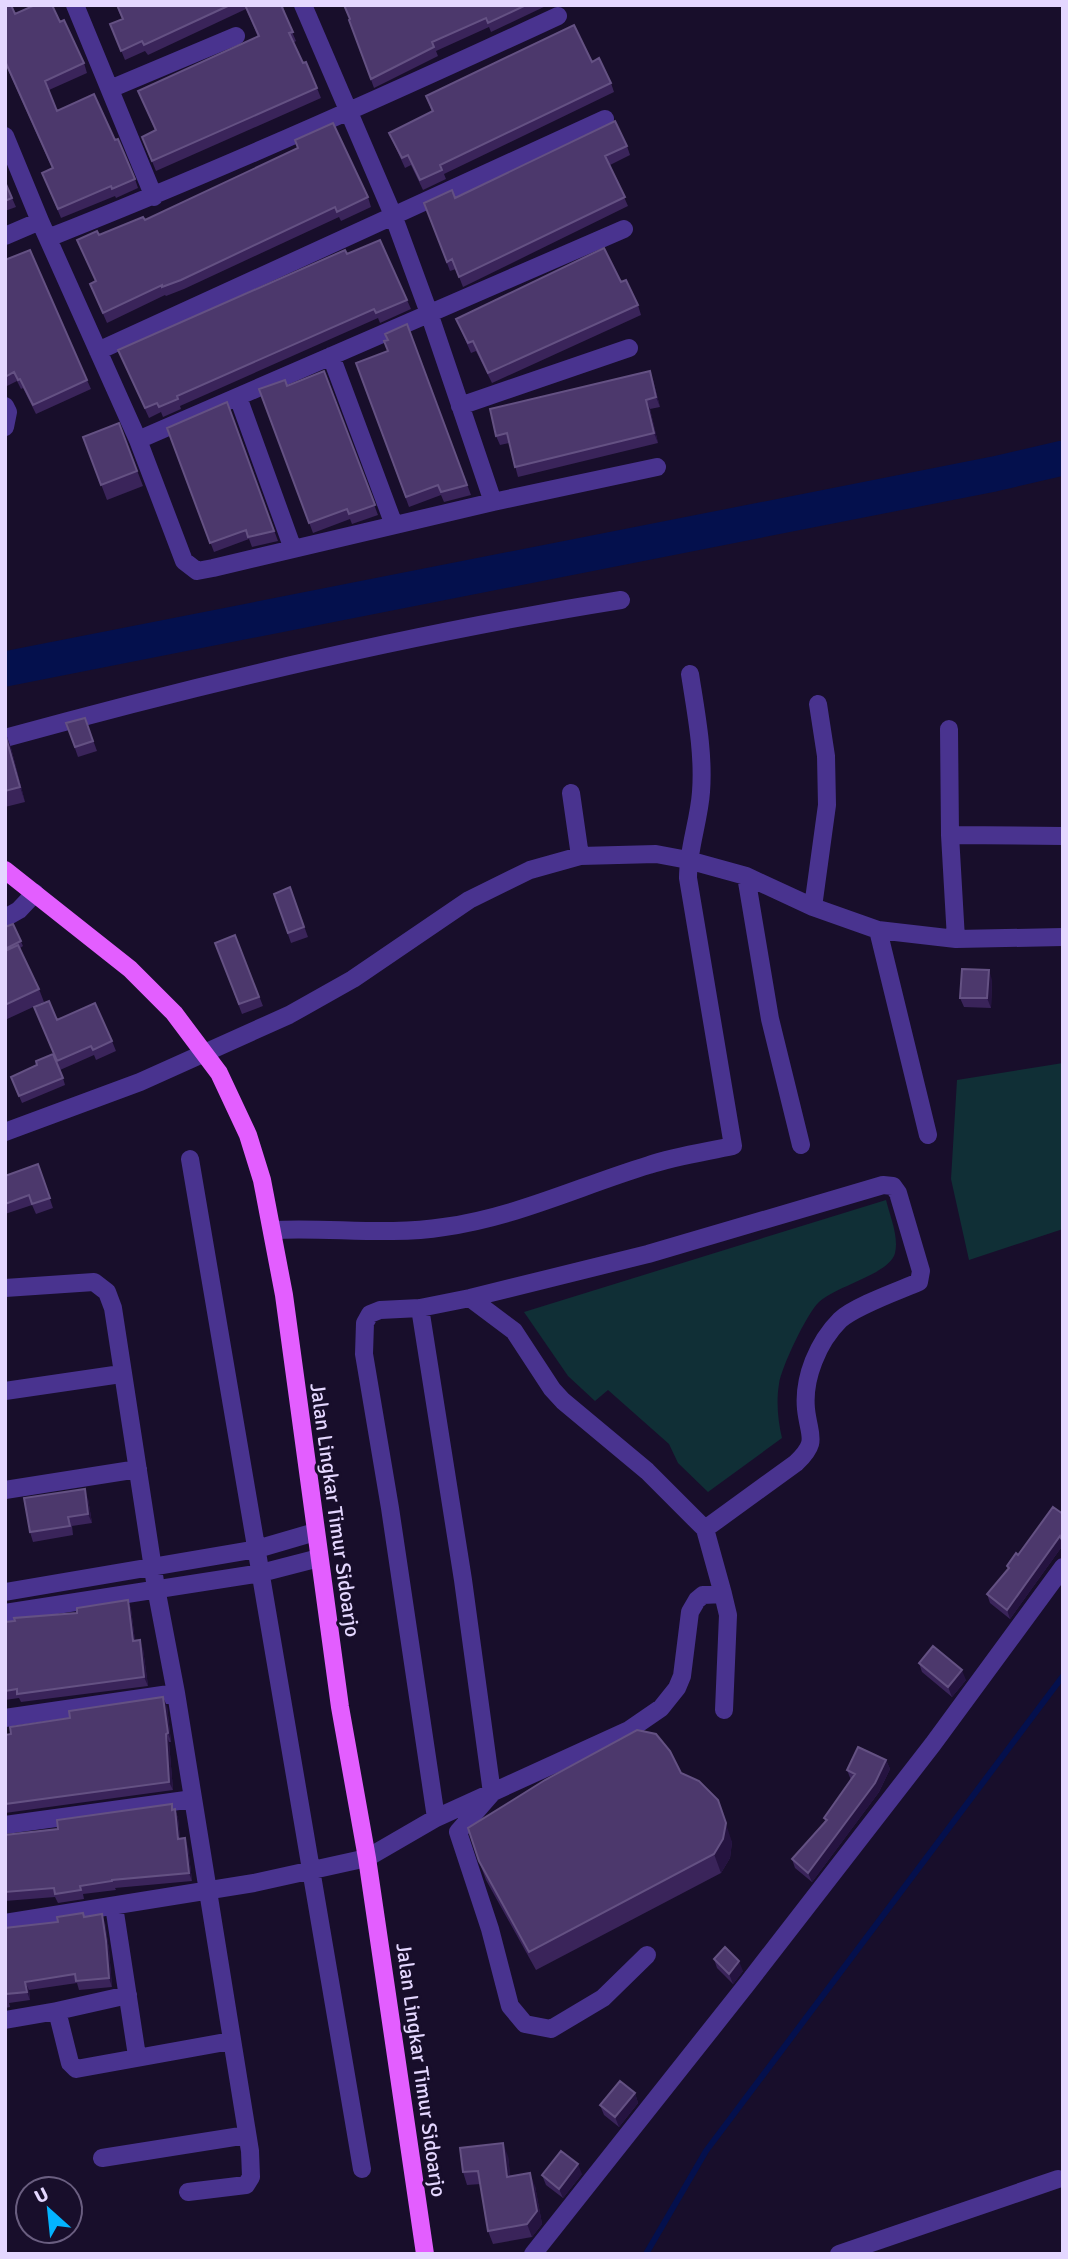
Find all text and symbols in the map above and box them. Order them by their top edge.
street label: Jalan Lingkar Timur Sidoarjo [304,1381,366,1639]
street label: Jalan Lingkar Timur Sidoarjo [390,1941,452,2199]
north arrow [14,2175,84,2245]
text: U [31,2182,53,2209]

